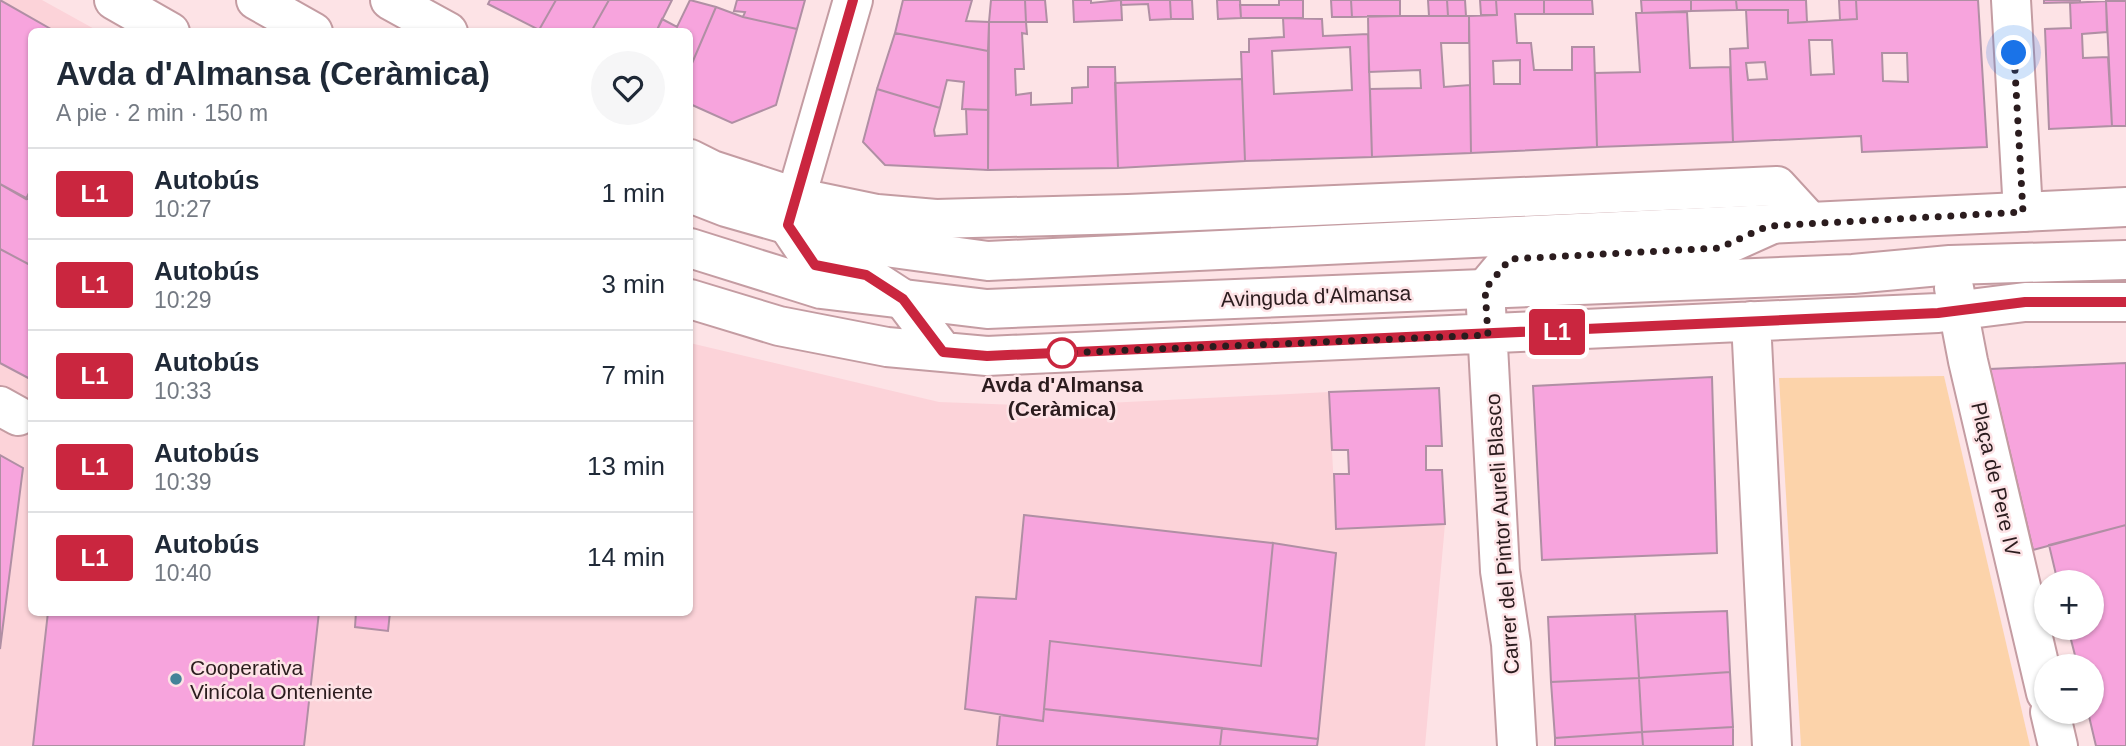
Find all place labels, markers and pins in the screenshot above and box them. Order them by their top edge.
marker: Avda d'Almansa (Ceràmica) [1047,338,1077,368]
place label: Avda d'Almansa (Ceràmica) [981,373,1143,420]
place label: Cooperativa Vinícola Onteniente [190,656,373,703]
marker: Cooperativa Vinícola Onteniente [168,671,184,687]

